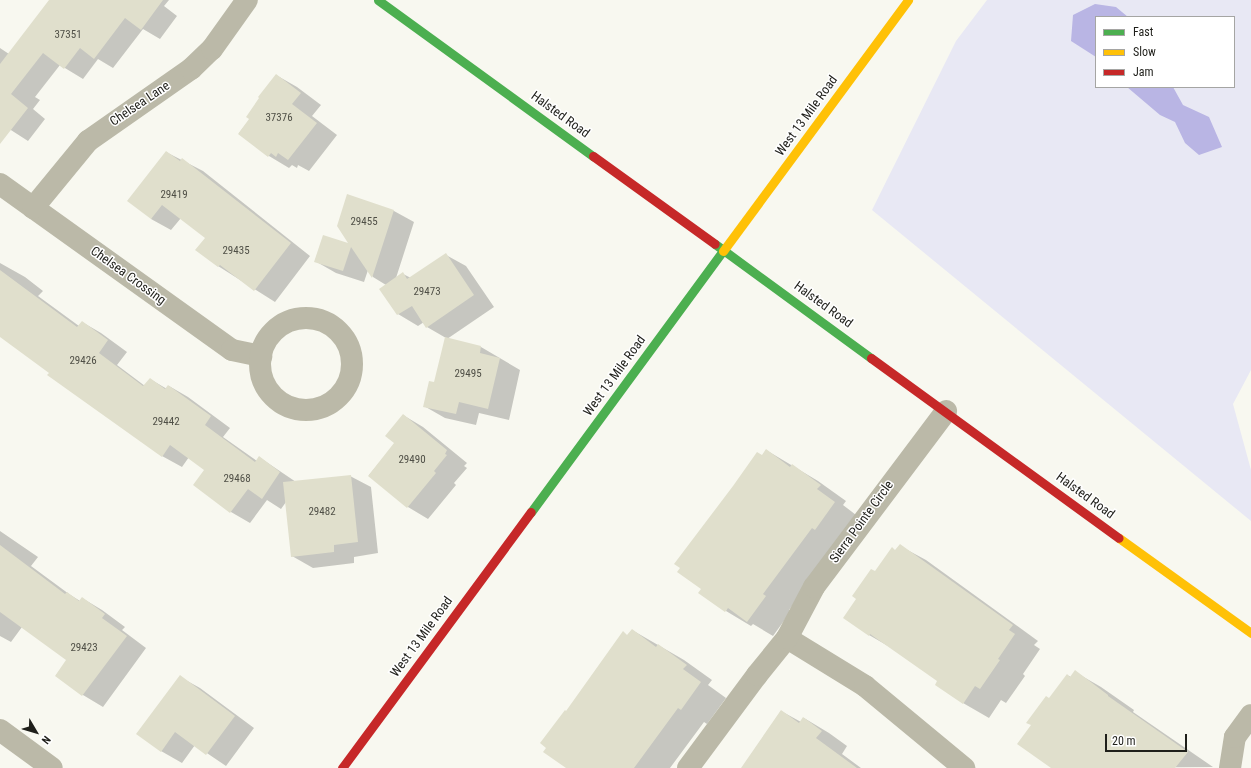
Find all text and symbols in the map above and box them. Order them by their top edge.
legend [1095,16,1235,88]
text: Fast [1133,25,1153,39]
house number: 37351 [54,28,82,42]
text: Slow [1133,45,1156,59]
text: Jam [1133,65,1154,79]
street label: West 13 Mile Road [773,73,841,159]
street label: Chelsea Lane [107,78,173,130]
street label: Halsted Road [528,89,592,141]
house number: 37376 [265,111,293,125]
house number: 29419 [160,188,188,202]
house number: 29455 [350,215,378,229]
street label: Chelsea Crossing [87,243,169,309]
house number: 29435 [222,244,250,258]
street label: Halsted Road [791,279,855,331]
house number: 29473 [413,285,441,299]
street label: West 13 Mile Road [581,333,649,419]
house number: 29426 [69,354,97,368]
house number: 29495 [454,367,482,381]
house number: 29442 [152,415,180,429]
house number: 29490 [398,453,426,467]
street label: Halsted Road [1053,470,1117,522]
house number: 29468 [223,472,251,486]
street label: Sierra Pointe Circle [827,478,897,566]
house number: 29482 [308,505,336,519]
street label: West 13 Mile Road [388,594,456,680]
house number: 29423 [70,641,98,655]
north arrow [16,712,56,752]
scale bar [1107,726,1189,752]
text: N [39,733,53,746]
text: 20 m [1112,734,1136,748]

